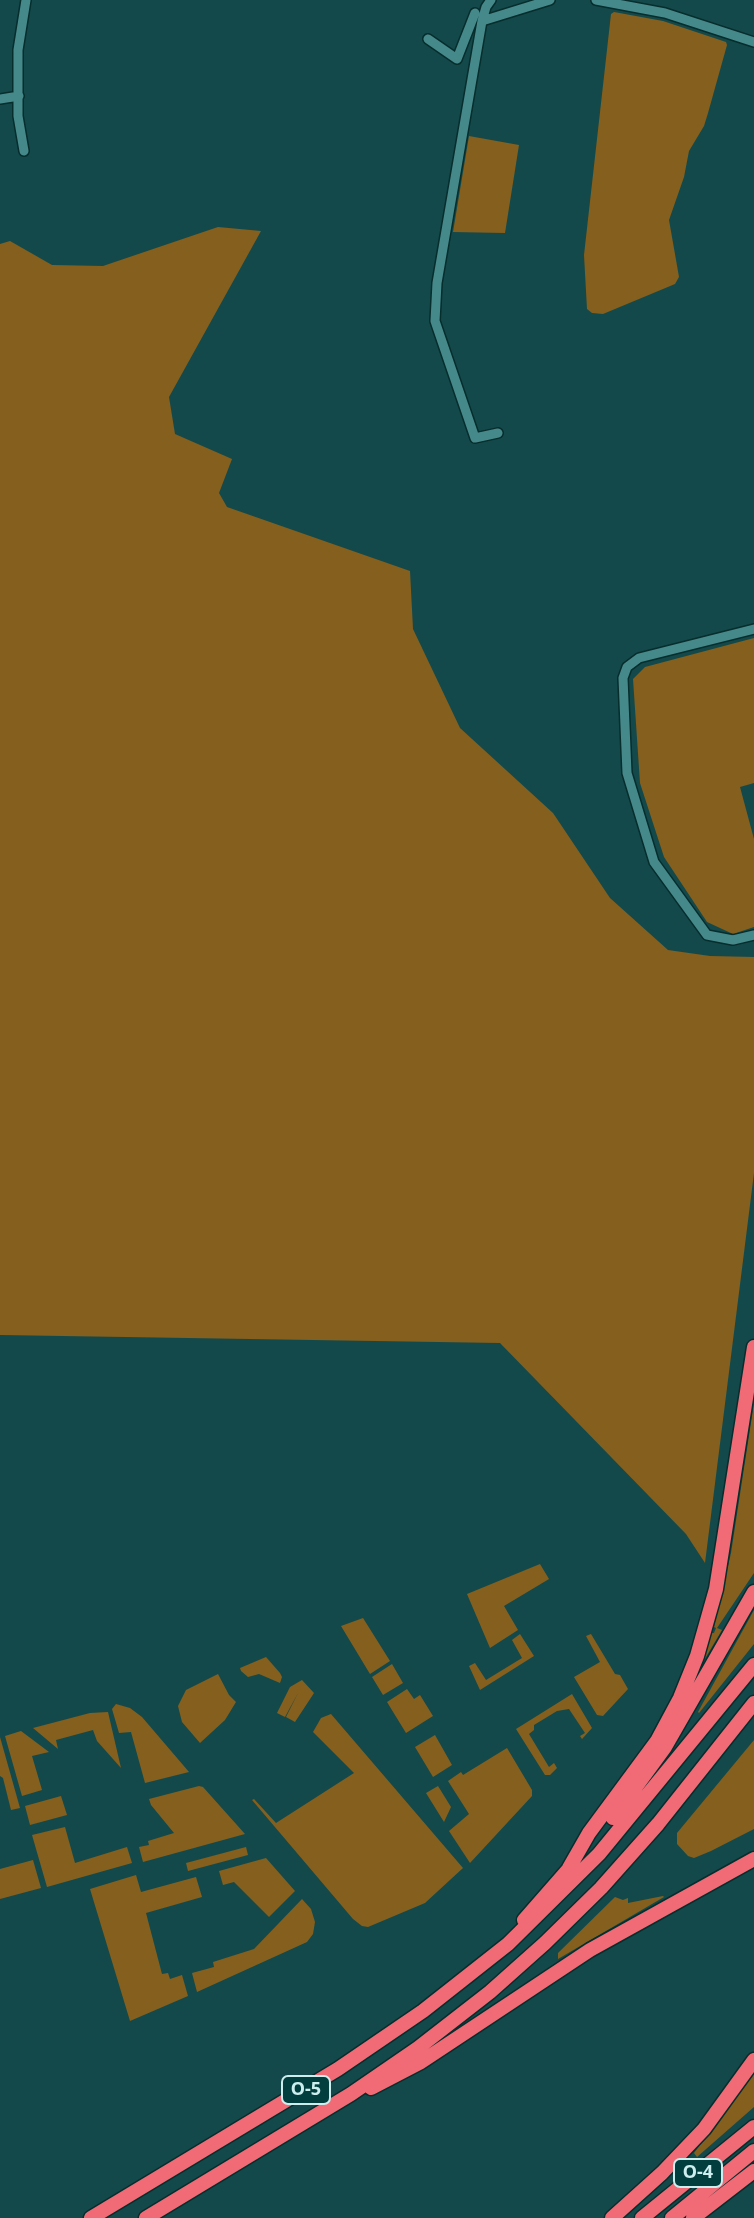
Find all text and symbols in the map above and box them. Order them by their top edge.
road number: O-5 [282,2076,330,2104]
road number: O-4 [674,2159,722,2187]

